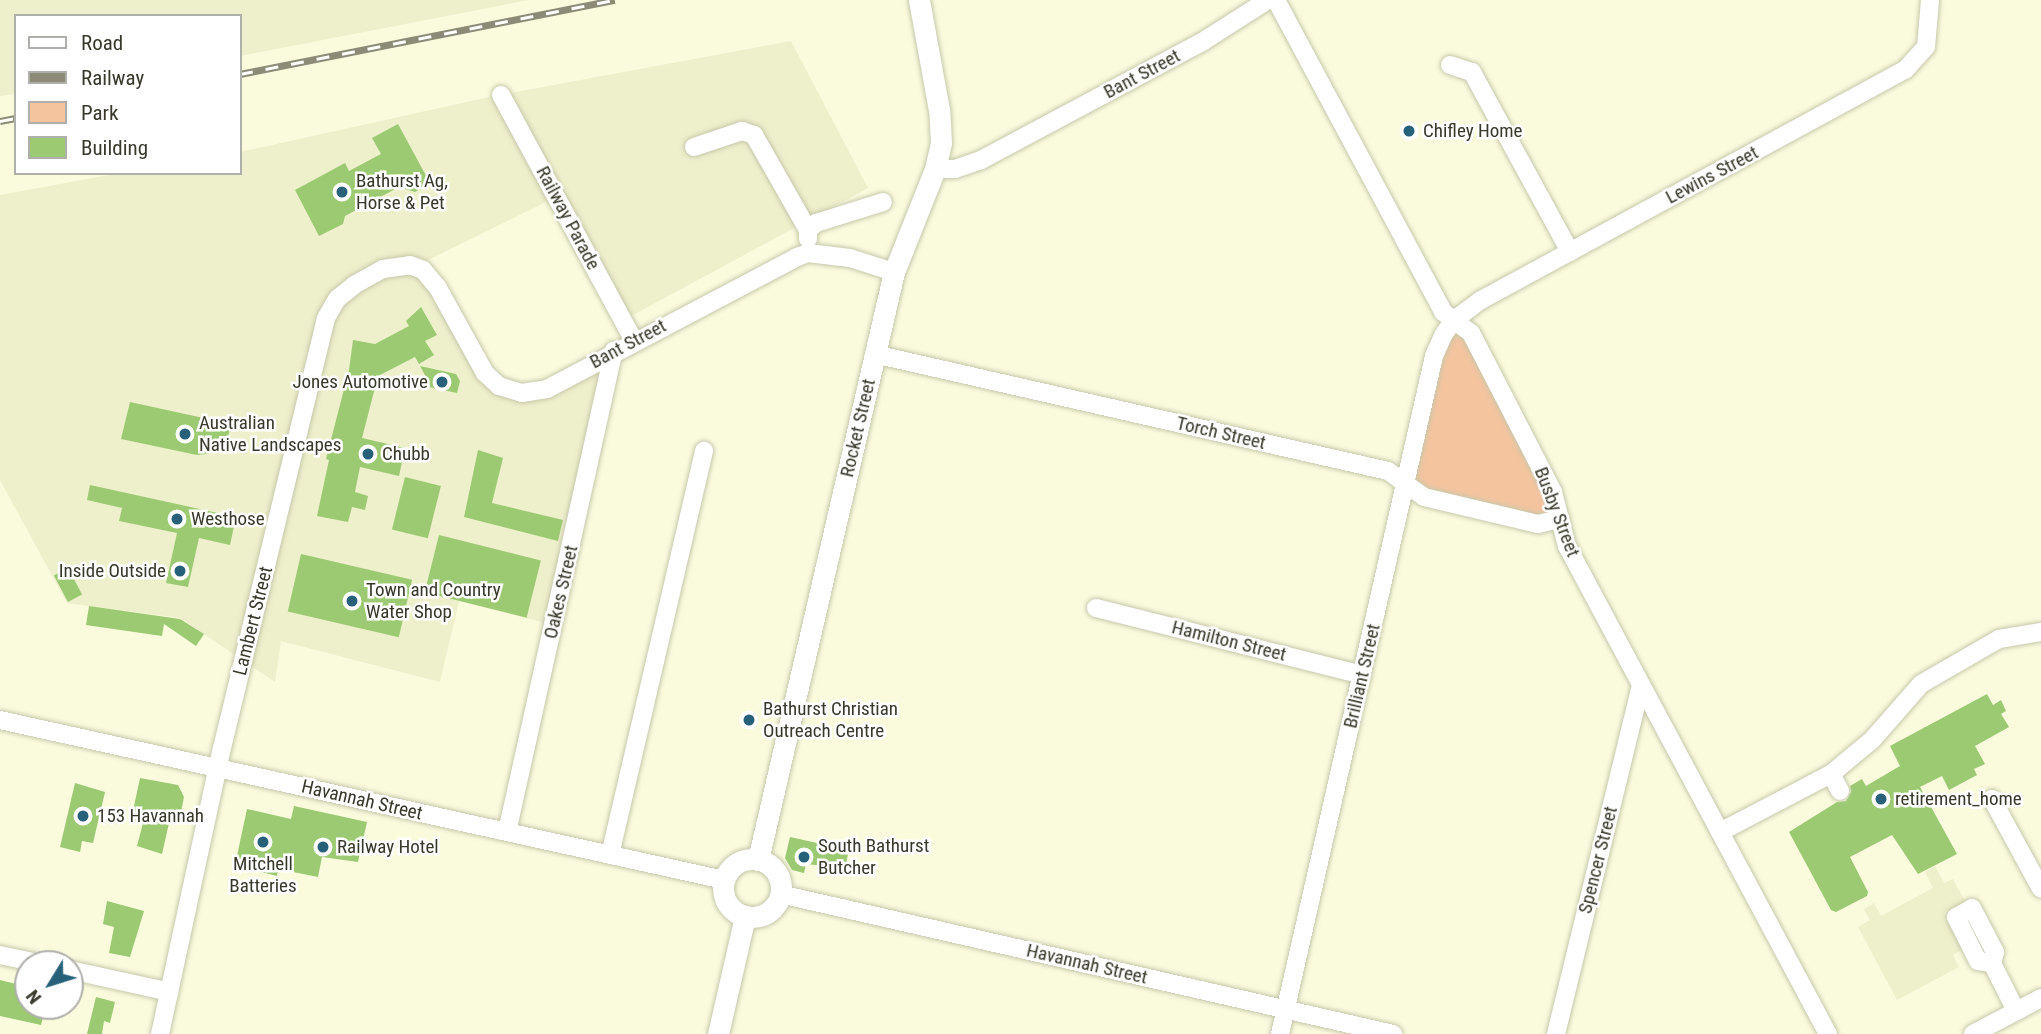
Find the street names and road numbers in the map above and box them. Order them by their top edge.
street label: Bant Street [1100,44,1184,104]
street label: Lewins Street [1662,141,1762,209]
street label: Railway Parade [531,162,605,274]
street label: Bant Street [586,314,670,374]
street label: Rocket Street [836,377,880,479]
street label: Torch Street [1174,412,1268,454]
street label: Busby Street [1529,464,1585,560]
street label: Oakes Street [539,543,583,641]
street label: Lambert Street [228,564,278,678]
street label: Hamilton Street [1169,616,1289,666]
street label: Brilliant Street [1339,622,1385,730]
street label: Havannah Street [299,775,425,825]
street label: Spencer Street [1574,804,1622,916]
street label: Havannah Street [1024,939,1150,989]

